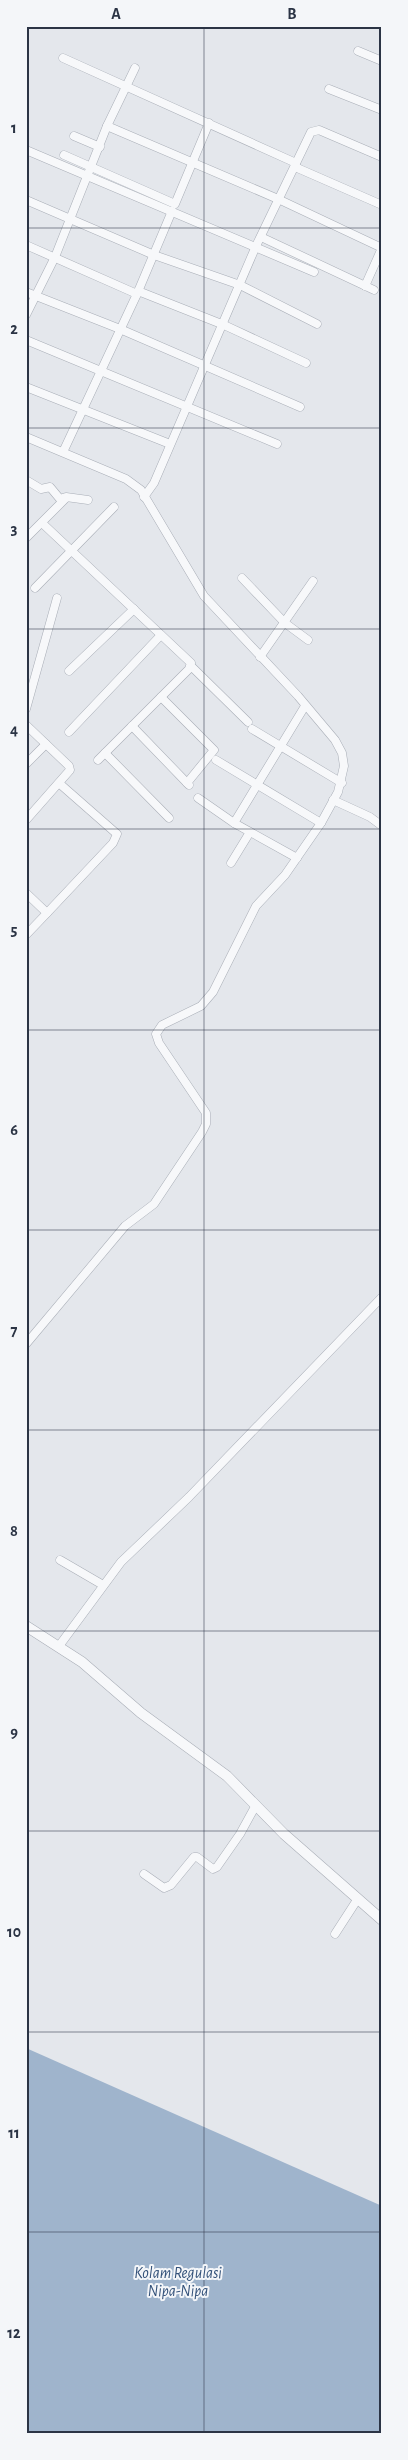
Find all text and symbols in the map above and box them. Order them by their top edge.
text: A [111,6,121,22]
text: B [287,6,297,22]
text: 1 [11,120,17,136]
text: 2 [10,321,18,337]
text: 3 [11,521,18,537]
text: 4 [10,722,18,738]
text: 5 [11,922,18,938]
text: 6 [10,1122,18,1138]
text: 7 [11,1323,18,1339]
text: 8 [10,1523,18,1539]
text: 9 [10,1724,18,1740]
text: 10 [7,1924,21,1940]
text: 11 [8,2125,20,2141]
water label: Kolam Regulasi Nipa-Nipa [134,2265,222,2300]
text: 12 [7,2325,21,2341]

